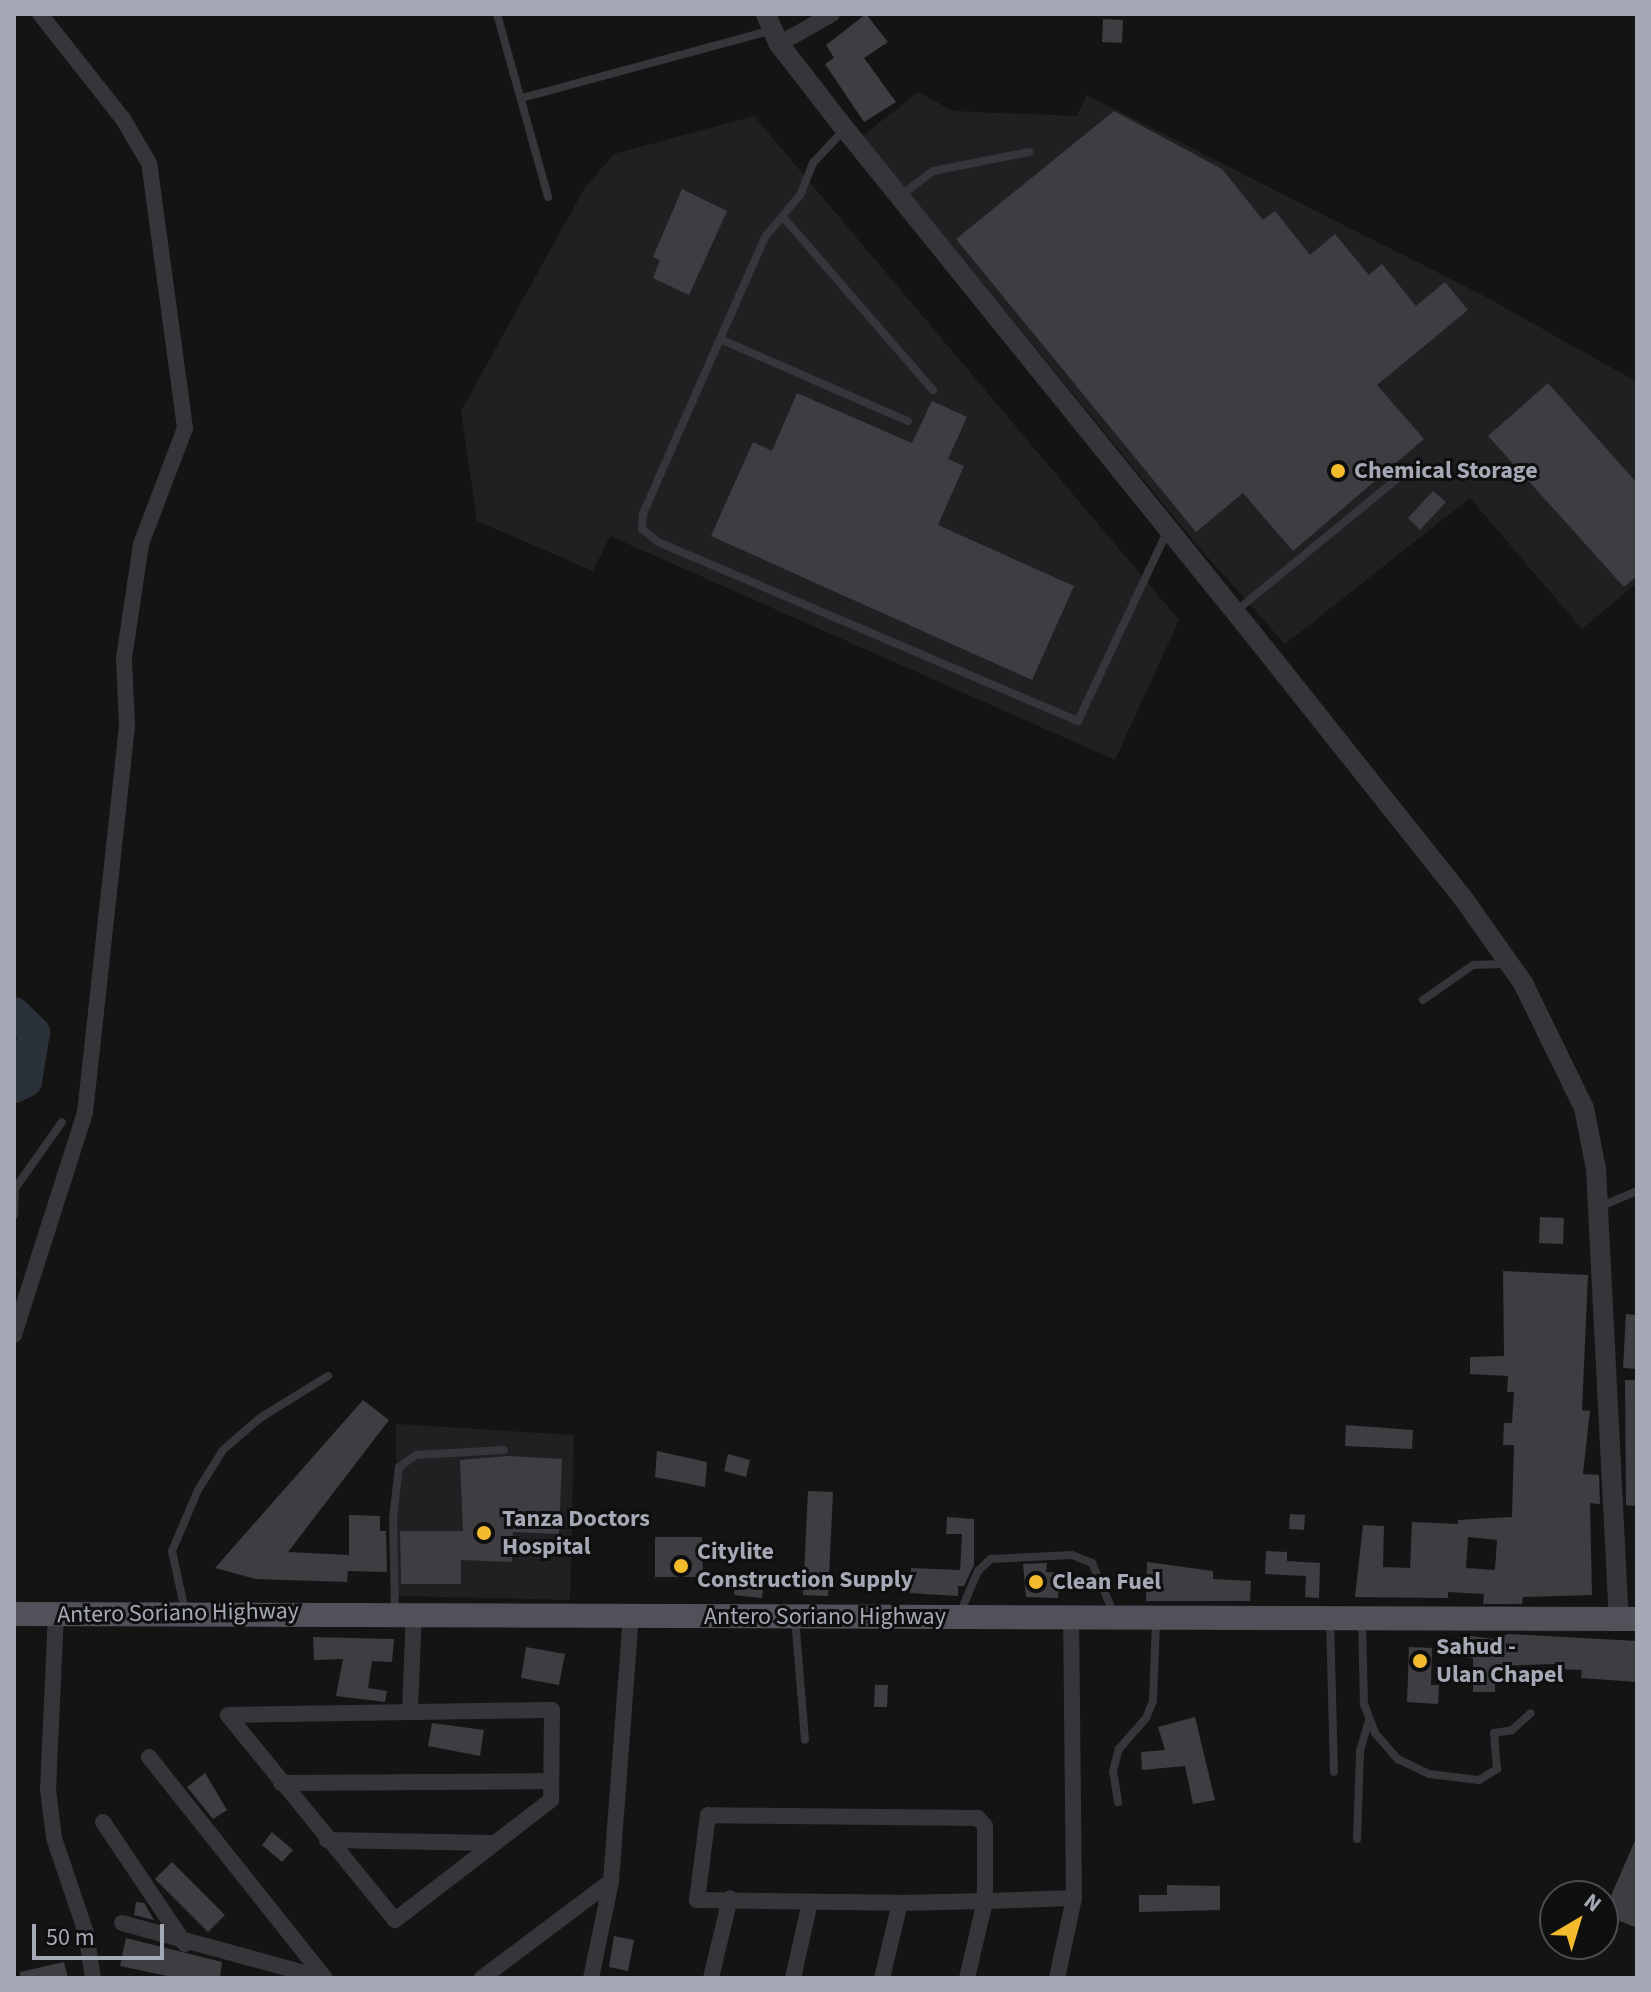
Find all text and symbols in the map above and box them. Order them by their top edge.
place label: Chemical Storage [1354,457,1538,485]
marker: Chemical Storage [1329,462,1347,480]
place label: Tanza Doctors Hospital [502,1505,650,1561]
marker: Tanza Doctors Hospital [473,1522,495,1544]
place label: Citylite Construction Supply [697,1538,913,1594]
marker: Citylite Construction Supply [672,1557,690,1575]
place label: Clean Fuel [1052,1568,1161,1596]
marker: Clean Fuel [1027,1573,1045,1591]
street label: Antero Soriano Highway [57,1596,299,1630]
street label: Antero Soriano Highway [704,1603,946,1631]
place label: Sahud - Ulan Chapel [1436,1633,1563,1689]
marker: Sahud - Ulan Chapel [1411,1652,1429,1670]
north arrow [1539,1880,1619,1960]
text: N [1577,1886,1608,1920]
scale bar [36,1908,168,1958]
text: 50 m [46,1920,95,1955]

